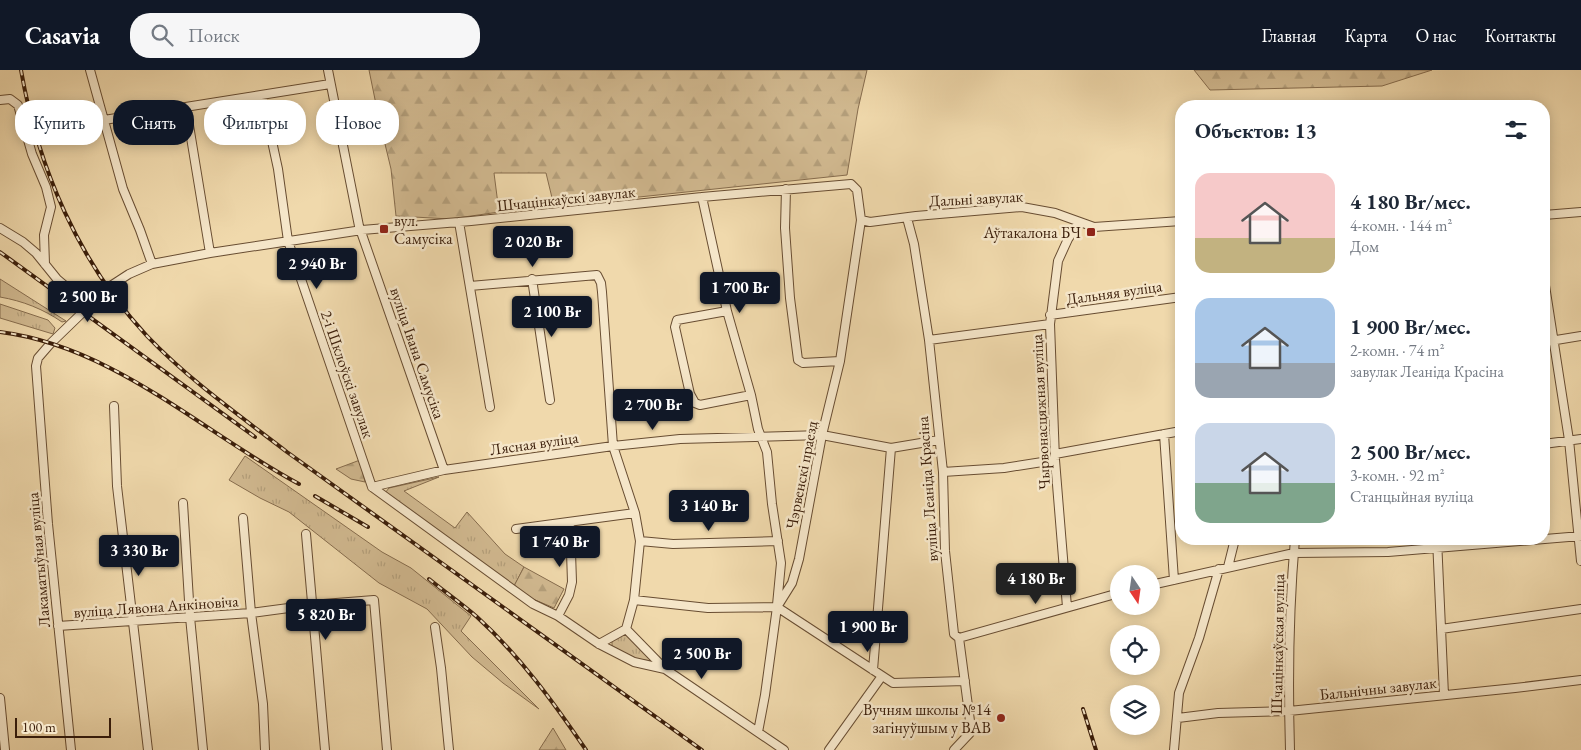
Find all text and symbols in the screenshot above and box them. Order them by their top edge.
search box [130,13,480,58]
text: Casavia [25,20,100,51]
icon: search [148,21,176,49]
text: Поиск [188,23,240,48]
text: Главная [1262,24,1316,47]
text: Карта [1344,24,1387,47]
text: О нас [1415,24,1457,47]
text: Контакты [1485,24,1556,47]
chip: Купить [15,100,103,145]
chip: Снять [113,100,194,145]
chip: Фильтры [204,100,306,145]
chip: Новое [316,100,399,145]
icon: filters [1502,116,1530,144]
text: Объектов: 13 [1195,117,1317,144]
street label: Шчацінкаўскі завулак [496,181,637,216]
street label: Дальні завулак [928,186,1024,211]
text: 4 180 Br/мес. [1350,188,1471,215]
icon: home [1235,193,1295,253]
place label: вул. Самусіка [394,210,453,249]
text: 4-комн. · 144 m² [1350,215,1452,236]
place label: Аўтакалона БЧ [983,222,1081,243]
marker: вул. Самусіка [378,223,390,235]
pin: 2 020 Br [481,226,585,268]
marker: Аўтакалона БЧ [1085,226,1097,238]
text: 2 020 Br [504,231,562,252]
text: Дом [1350,236,1379,257]
pin: 2 940 Br [265,248,369,290]
text: 2 940 Br [288,253,346,274]
pin: 1 700 Br [688,272,792,314]
street label: Дальняя вуліца [1065,275,1164,310]
text: 1 700 Br [711,277,769,298]
pin: 2 500 Br [36,280,140,323]
street label: вуліца Івана Самусіка [385,285,450,422]
text: 2 500 Br [59,286,117,307]
pin: 2 100 Br [500,296,604,338]
text: 2 100 Br [523,301,581,322]
street label: 2-і Шклоўскі завулак [316,308,379,441]
text: 1 900 Br/мес. [1350,313,1471,340]
icon: home [1235,318,1295,378]
street label: Чырвонасцяжная вуліца [1026,333,1055,490]
text: 2-комн. · 74 m² [1350,340,1445,361]
text: завулак Леаніда Красіна [1350,361,1504,382]
pin: 2 700 Br [601,388,705,431]
text: 2 700 Br [624,394,682,415]
street label: вуліца Леаніда Красіна [912,415,943,562]
street label: Чэрвенскі праезд [781,418,822,531]
street label: Лясная вуліца [488,427,580,460]
text: 2 500 Br/мес. [1350,438,1471,465]
icon: home [1235,443,1295,503]
text: 3-комн. · 92 m² [1350,465,1445,486]
text: Станцыйная вуліца [1350,486,1474,507]
pin: 3 140 Br [657,490,761,532]
street label: Лакаматыўная вуліца [22,491,55,628]
text: 3 140 Br [680,495,738,516]
pin: 1 740 Br [508,526,612,568]
text: 1 740 Br [531,531,589,552]
pin: 3 330 Br [87,534,191,577]
text: 3 330 Br [110,540,168,561]
pin: 4 180 Br [984,562,1088,605]
north arrow [1110,565,1160,615]
map controls [1110,565,1160,735]
text: 4 180 Br [1007,568,1065,589]
street label: Шчацінкаўская вуліца [1266,573,1289,714]
street label: вуліца Лявона Анкіновіча [73,590,240,623]
pin: 5 820 Br [274,598,378,641]
text: 5 820 Br [297,604,355,625]
pin: 1 900 Br [816,610,920,653]
text: 1 900 Br [839,616,897,637]
button: locate [1110,625,1160,675]
pin: 2 500 Br [650,638,754,680]
text: 2 500 Br [673,643,731,664]
street label: Бальнічны завулак [1318,672,1438,705]
button: layers [1110,685,1160,735]
place label: Вучням школы №14 загінуўшым у ВАВ [863,699,991,738]
marker: Вучням школы №14 загінуўшым у ВАВ [995,712,1007,724]
scale bar [15,715,111,738]
text: 100 m [22,718,56,736]

